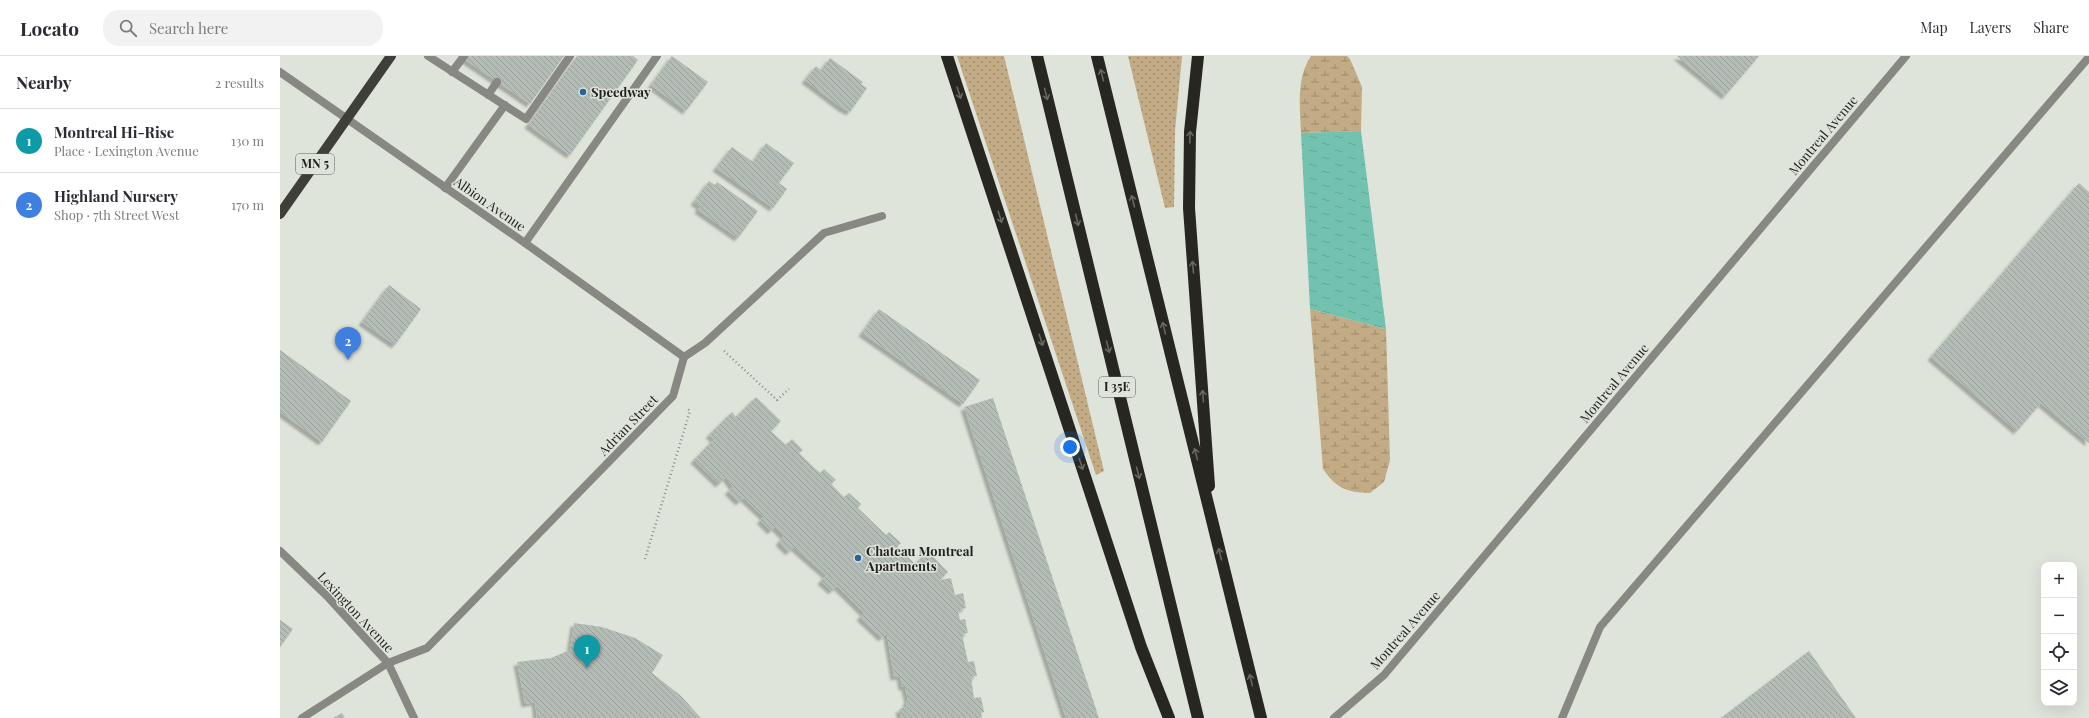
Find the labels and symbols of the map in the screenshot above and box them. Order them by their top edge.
one-way arrow [1098,69,1105,82]
place label: Speedway [591,83,651,100]
marker: Speedway [578,87,588,97]
one-way arrow [956,87,964,99]
one-way arrow [1043,87,1051,100]
street label: Montreal Avenue [1784,91,1861,178]
one-way arrow [1186,131,1194,144]
road number: MN 5 [296,154,334,174]
street label: Albion Avenue [450,172,530,235]
one-way arrow [1129,195,1137,208]
one-way arrow [997,210,1004,223]
one-way arrow [1074,213,1081,226]
one-way arrow [1190,261,1197,274]
one-way arrow [1160,321,1168,334]
pin: 2 [335,327,361,360]
one-way arrow [1037,334,1045,346]
street label: Montreal Avenue [1575,339,1652,426]
one-way arrow [1104,340,1112,353]
road number: I 35E [1099,377,1135,397]
one-way arrow [1199,390,1206,403]
street label: Adrian Street [594,391,661,459]
your location [1060,437,1080,457]
one-way arrow [1191,448,1199,461]
one-way arrow [1078,457,1085,470]
one-way arrow [1135,466,1142,479]
place label: Chateau Montreal Apartments [865,542,973,574]
one-way arrow [1216,548,1224,561]
marker: Chateau Montreal Apartments [853,553,863,563]
street label: Lexington Avenue [315,568,398,656]
street label: Montreal Avenue [1366,587,1444,672]
pin: 1 [574,635,600,668]
one-way arrow [1247,674,1255,687]

